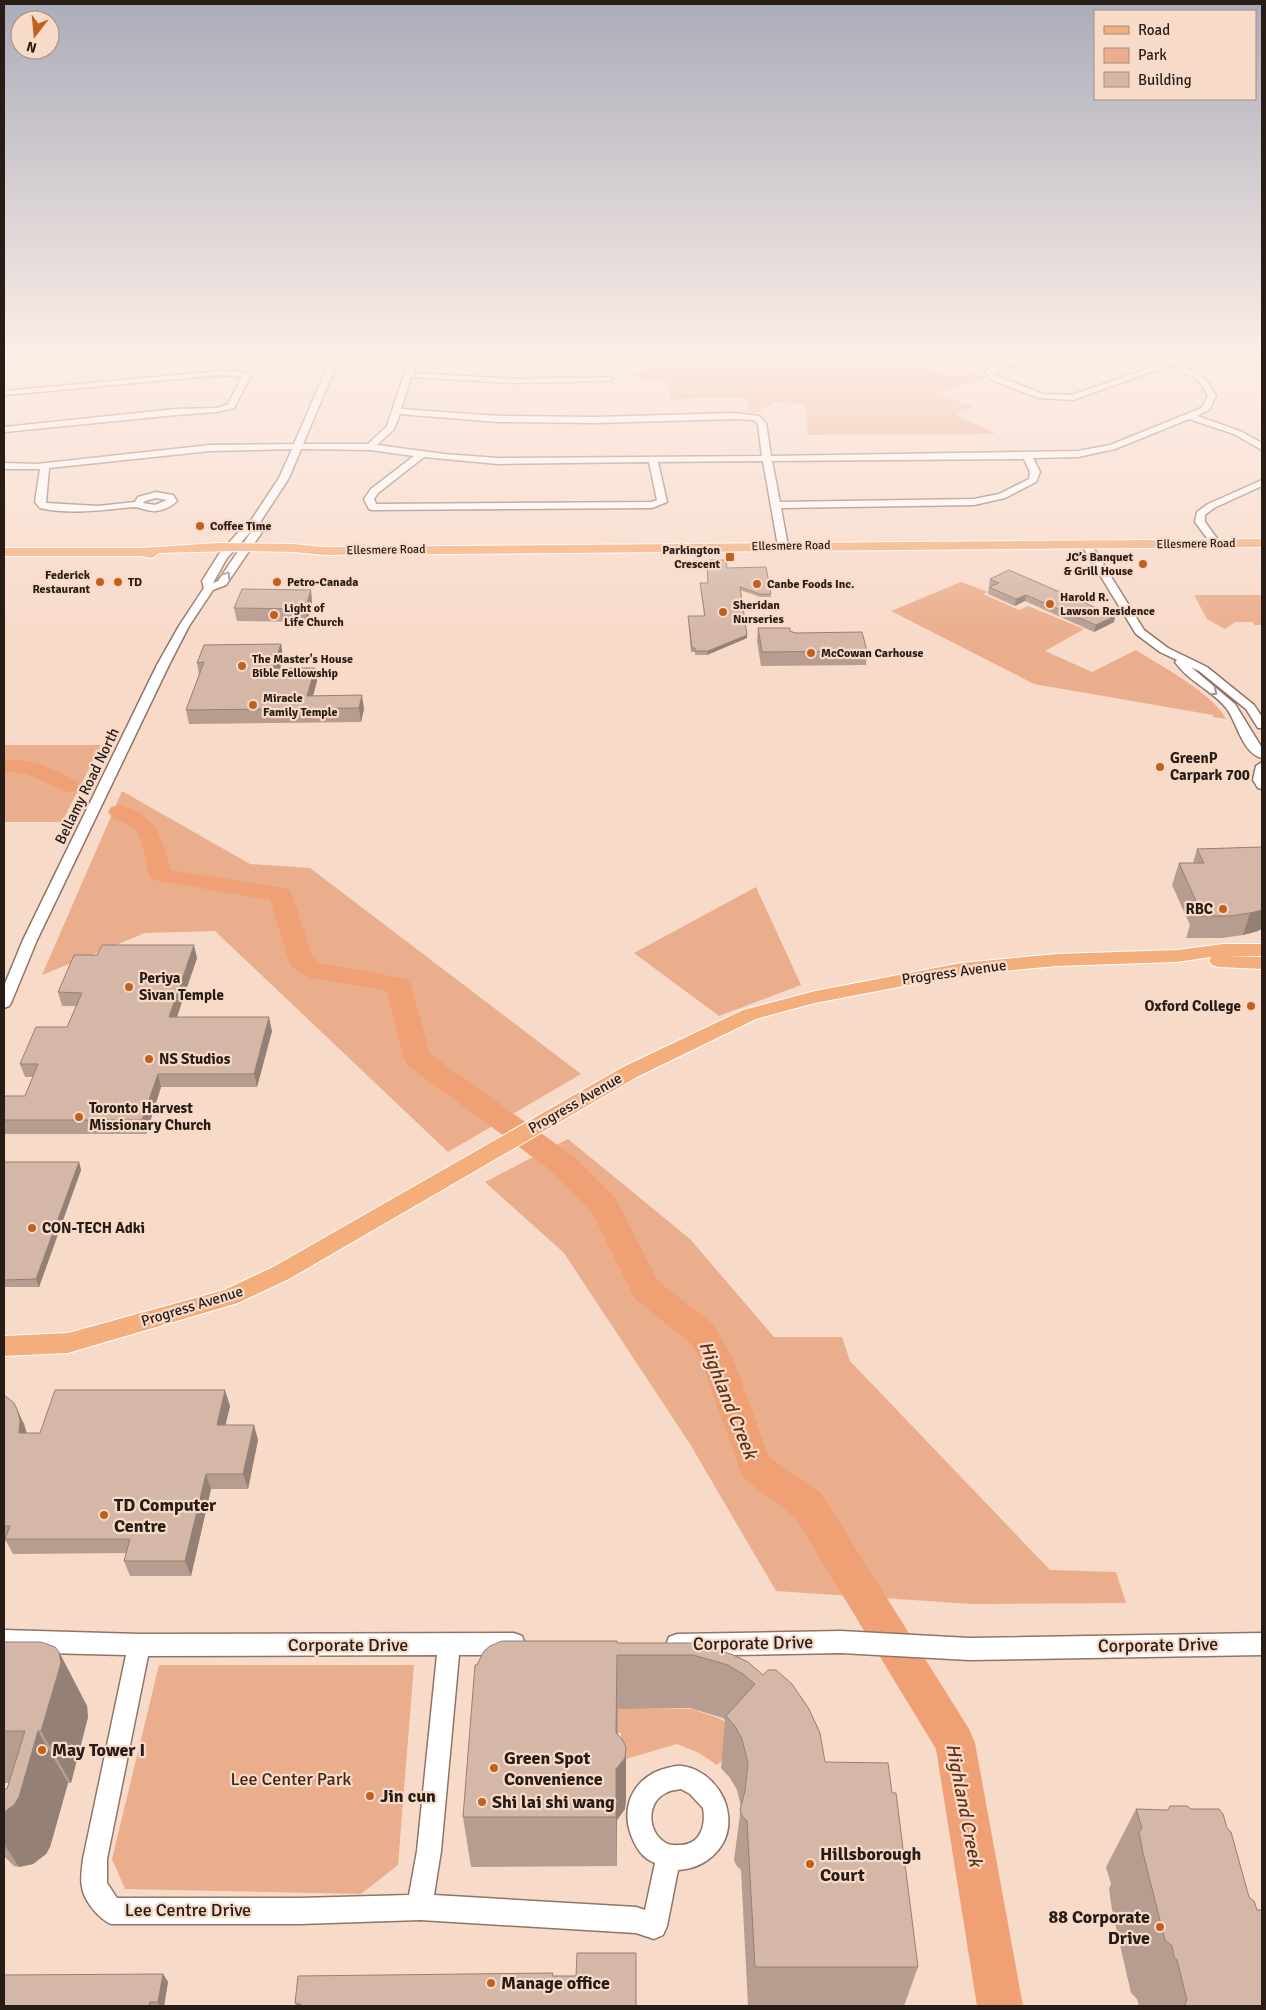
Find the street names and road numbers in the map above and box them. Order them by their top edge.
street label: Ellesmere Road [1156,536,1236,552]
street label: Ellesmere Road [751,538,831,554]
street label: Ellesmere Road [346,542,426,558]
street label: Bellamy Road North [51,725,123,847]
street label: Progress Avenue [901,956,1007,988]
street label: Progress Avenue [525,1069,625,1137]
street label: Progress Avenue [139,1282,245,1330]
street label: Corporate Drive [693,1631,813,1655]
street label: Corporate Drive [1098,1633,1218,1657]
street label: Corporate Drive [288,1634,408,1656]
street label: Lee Centre Drive [125,1899,251,1921]

